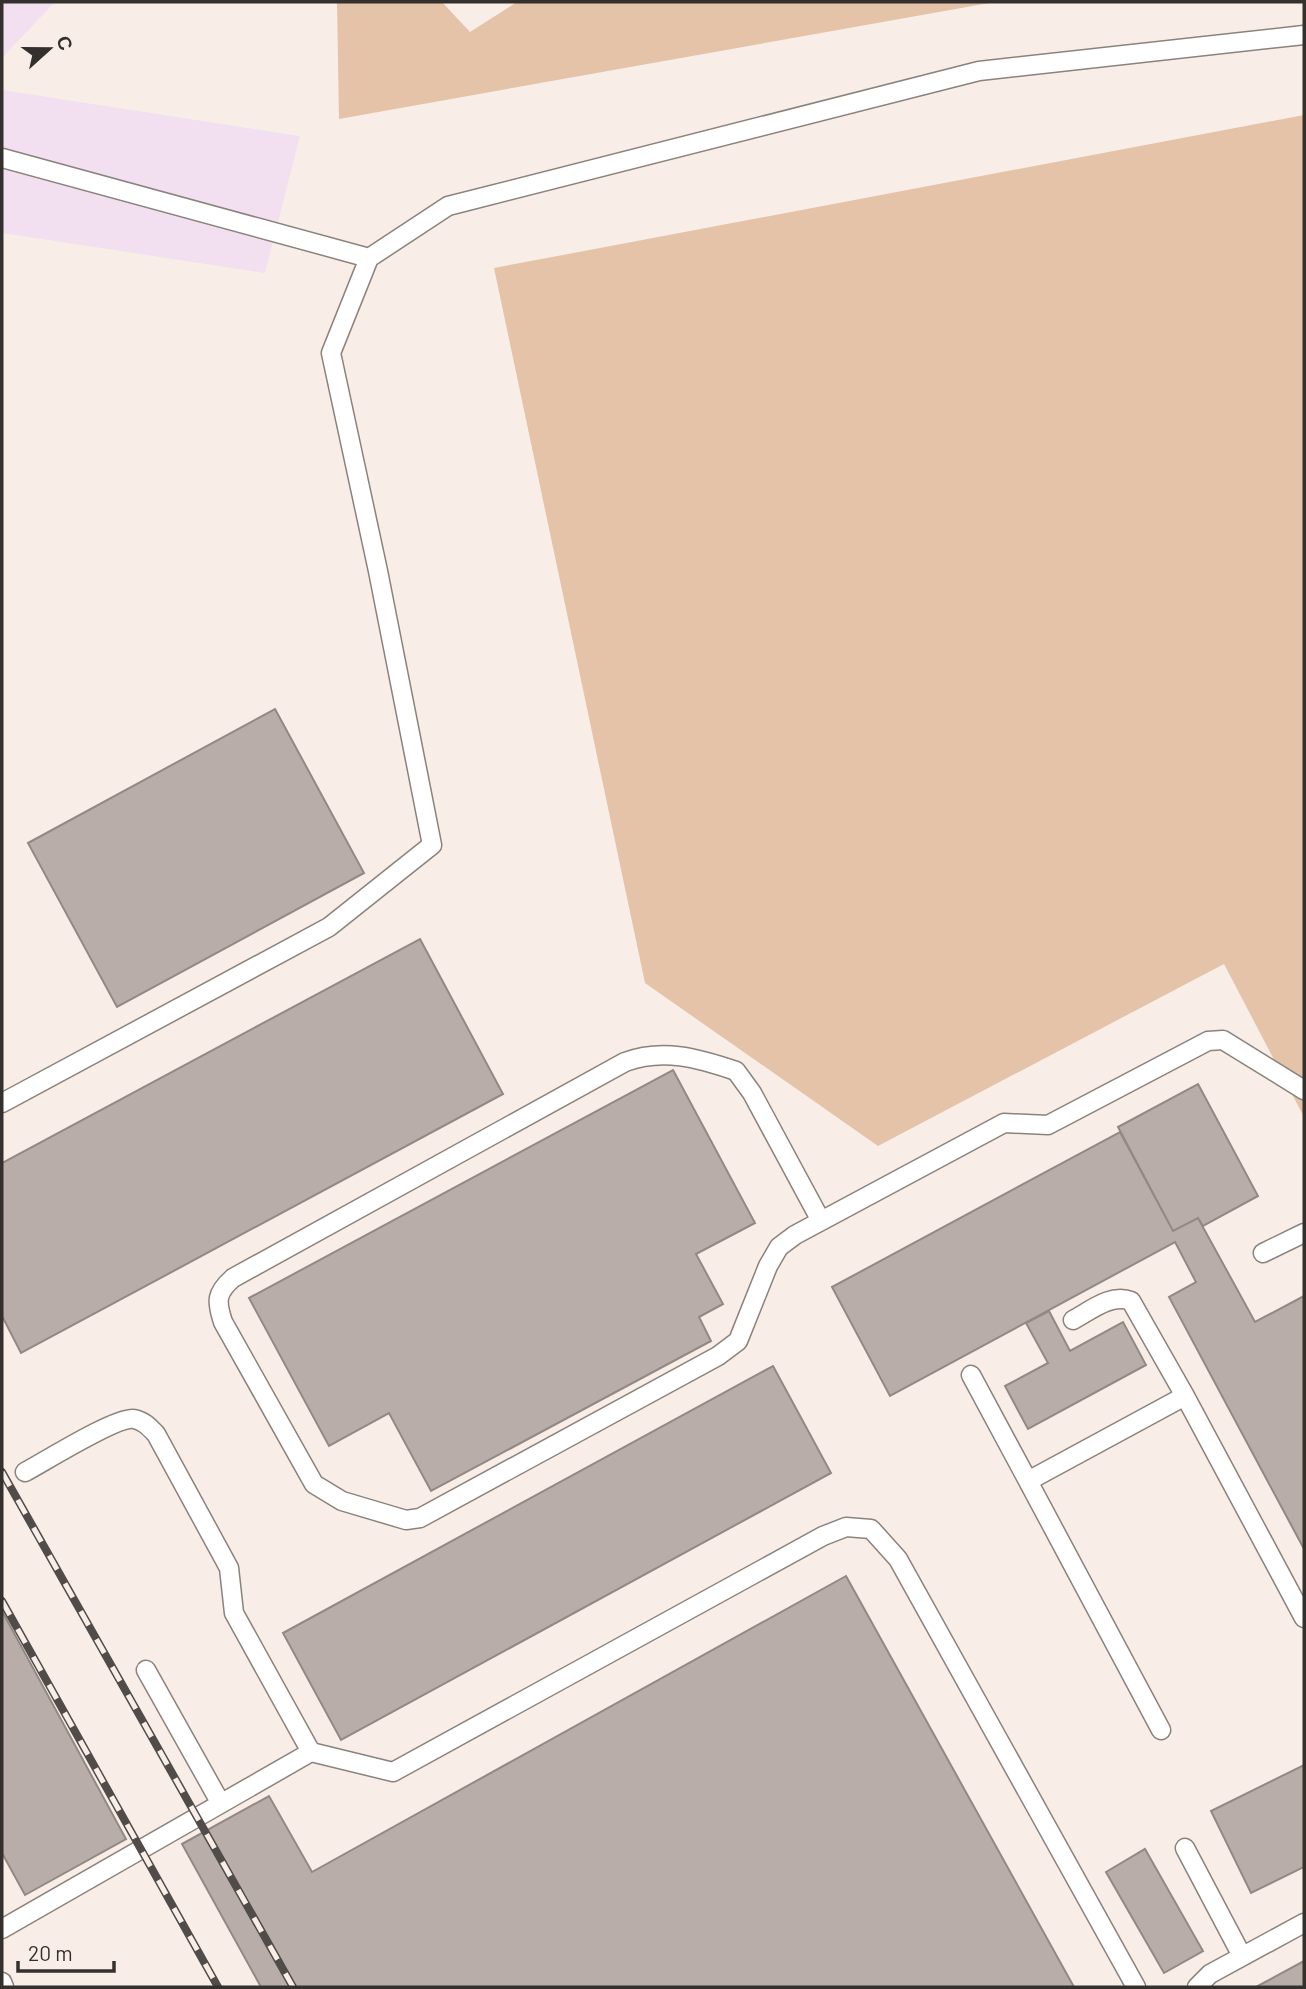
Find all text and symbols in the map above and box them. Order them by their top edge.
north arrow [14,14,84,84]
text: С [52,32,79,54]
scale bar [18,1930,114,1974]
text: 20 m [28,1940,73,1965]

